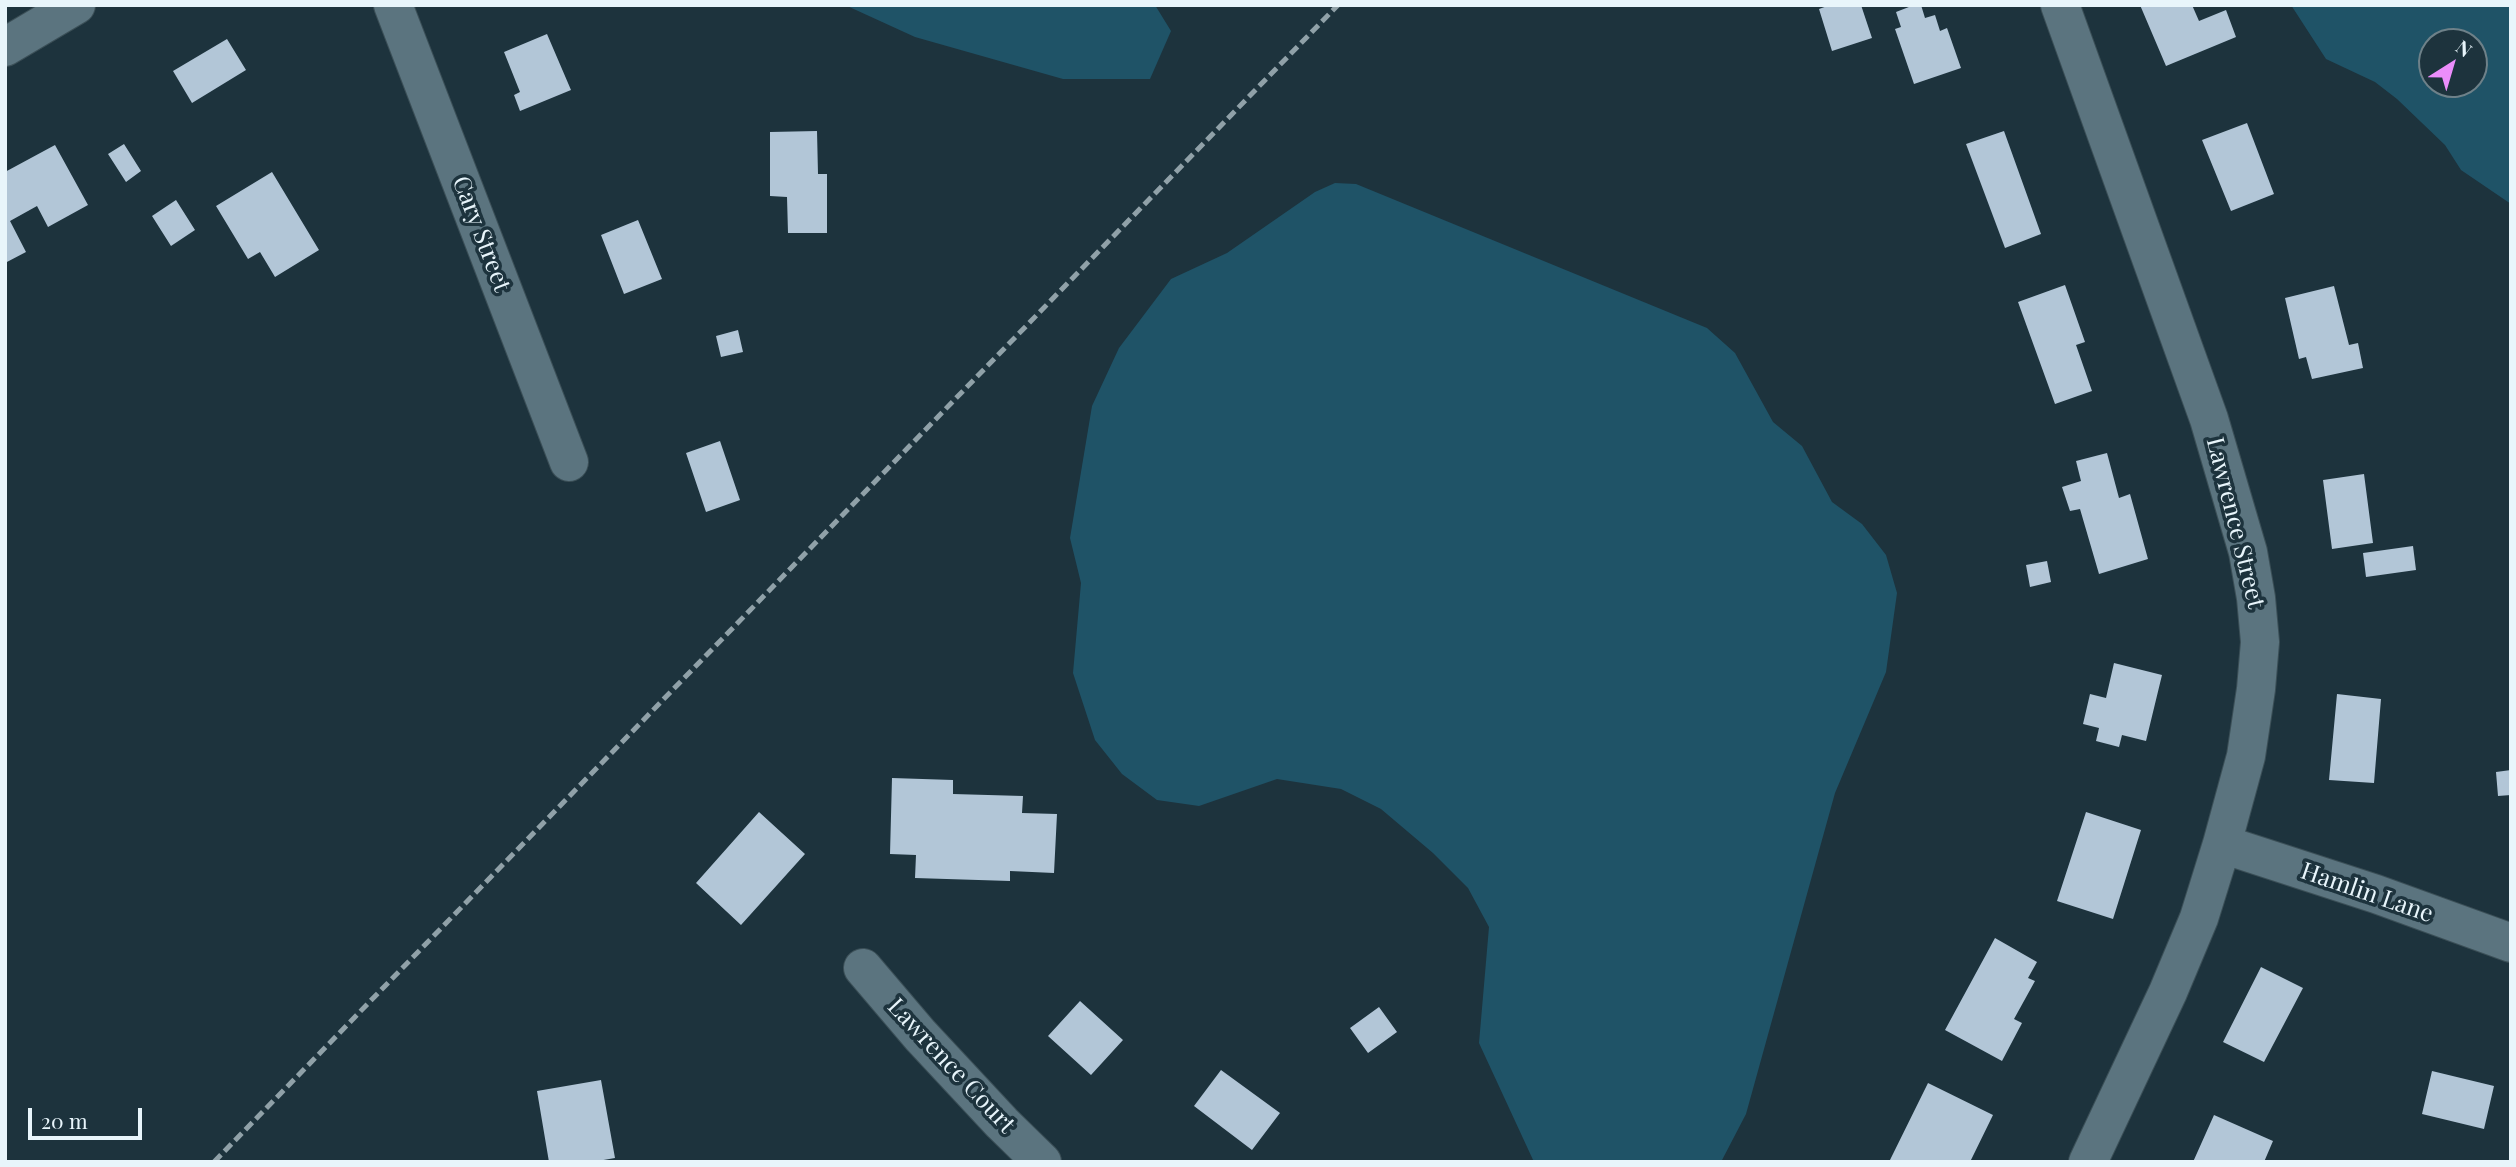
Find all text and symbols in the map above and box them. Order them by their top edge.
north arrow [2418,28,2488,98]
text: N [2451,33,2478,62]
street label: Cary Street [446,172,516,296]
street label: Lawrence Street [2200,434,2270,612]
street label: Hamlin Lane [2297,857,2437,929]
street label: Lawrence Court [881,993,1021,1139]
scale bar [32,1094,145,1138]
text: 20 m [41,1106,88,1134]

